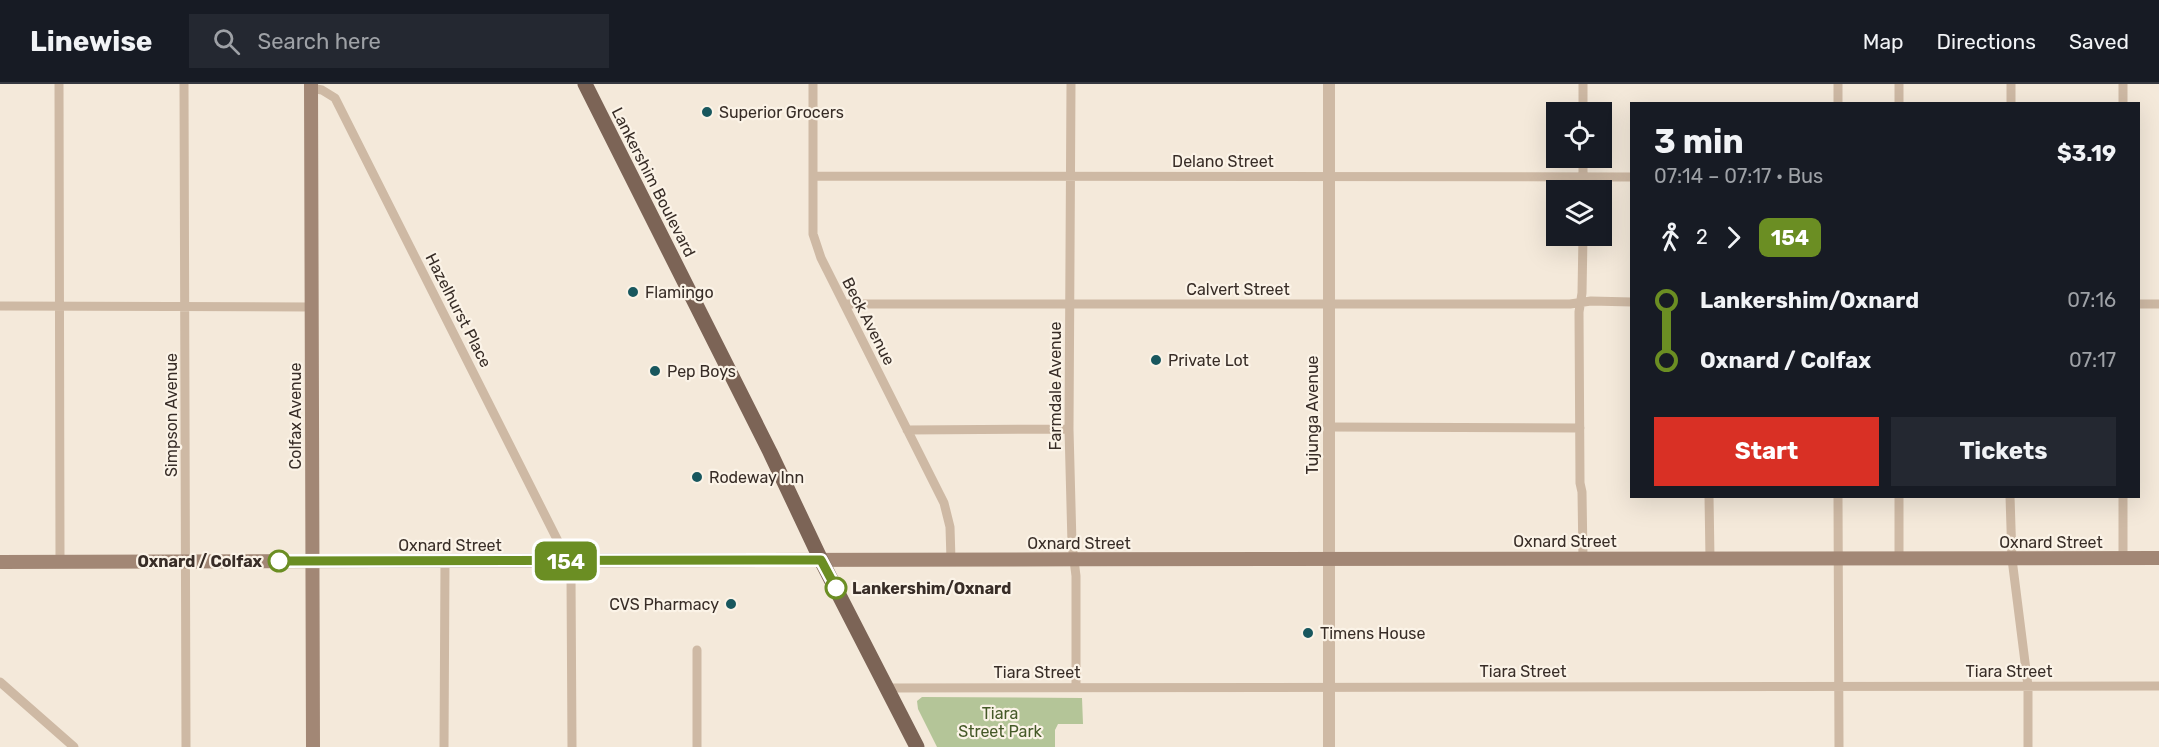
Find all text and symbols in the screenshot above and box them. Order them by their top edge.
search box [189,14,609,68]
text: Linewise [30,25,153,58]
icon: search [210,25,243,58]
text: Search here [258,28,381,55]
text: Map [1863,29,1904,54]
text: Directions [1937,29,2036,54]
text: Saved [2069,29,2129,54]
map controls [1546,102,1612,246]
button: locate [1546,102,1612,168]
place label: Superior Grocers [719,103,844,122]
street label: Lankershim Boulevard [608,104,700,260]
marker: Superior Grocers [700,105,714,119]
text: 3 min [1654,122,1744,161]
text: $3.19 [2057,140,2116,167]
street label: Delano Street [1172,152,1274,171]
text: 07:14 – 07:17 · Bus [1654,164,1823,188]
button: layers [1546,180,1612,246]
icon: walk [1654,221,1687,254]
icon: forward [1717,221,1750,254]
text: 2 [1696,225,1708,249]
text: 154 [1771,225,1809,250]
street label: Hazelhurst Place [422,250,496,371]
street label: Beck Avenue [838,274,899,368]
street label: Calvert Street [1186,280,1290,299]
place label: Flamingo [645,283,714,302]
marker: Flamingo [626,285,640,299]
text: Lankershim/Oxnard [1700,287,1919,314]
text: 07:16 [2067,288,2116,312]
street label: Farmdale Avenue [1046,322,1065,450]
text: Oxnard / Colfax [1700,347,1871,374]
text: 07:17 [2069,348,2116,372]
place label: Private Lot [1168,351,1249,370]
street label: Simpson Avenue [162,353,181,477]
marker: Private Lot [1149,353,1163,367]
street label: Tujunga Avenue [1303,355,1322,475]
place label: Pep Boys [667,362,736,381]
street label: Colfax Avenue [286,363,305,469]
marker: Pep Boys [648,364,662,378]
button: Start [1654,417,1879,486]
button: Tickets [1891,417,2116,486]
place label: Rodeway Inn [709,468,804,487]
marker: Rodeway Inn [690,470,704,484]
street label: Oxnard Street [1513,532,1617,551]
street label: Oxnard Street [1999,533,2103,552]
street label: Oxnard Street [1027,534,1131,553]
street label: Oxnard Street [398,536,502,555]
line badge: 154 [532,542,600,580]
text: 154 [547,549,585,574]
marker: Oxnard / Colfax [268,550,290,572]
place label: Oxnard / Colfax [138,552,263,571]
marker: Lankershim/Oxnard [825,577,847,599]
place label: Lankershim/Oxnard [852,579,1011,598]
place label: CVS Pharmacy [609,595,719,614]
marker: CVS Pharmacy [724,597,738,611]
place label: Timens House [1320,624,1425,643]
marker: Timens House [1301,626,1315,640]
street label: Tiara Street [1480,662,1566,681]
street label: Tiara Street [1966,662,2052,681]
street label: Tiara Street [994,663,1080,682]
park label: Tiara Street Park [958,704,1042,741]

